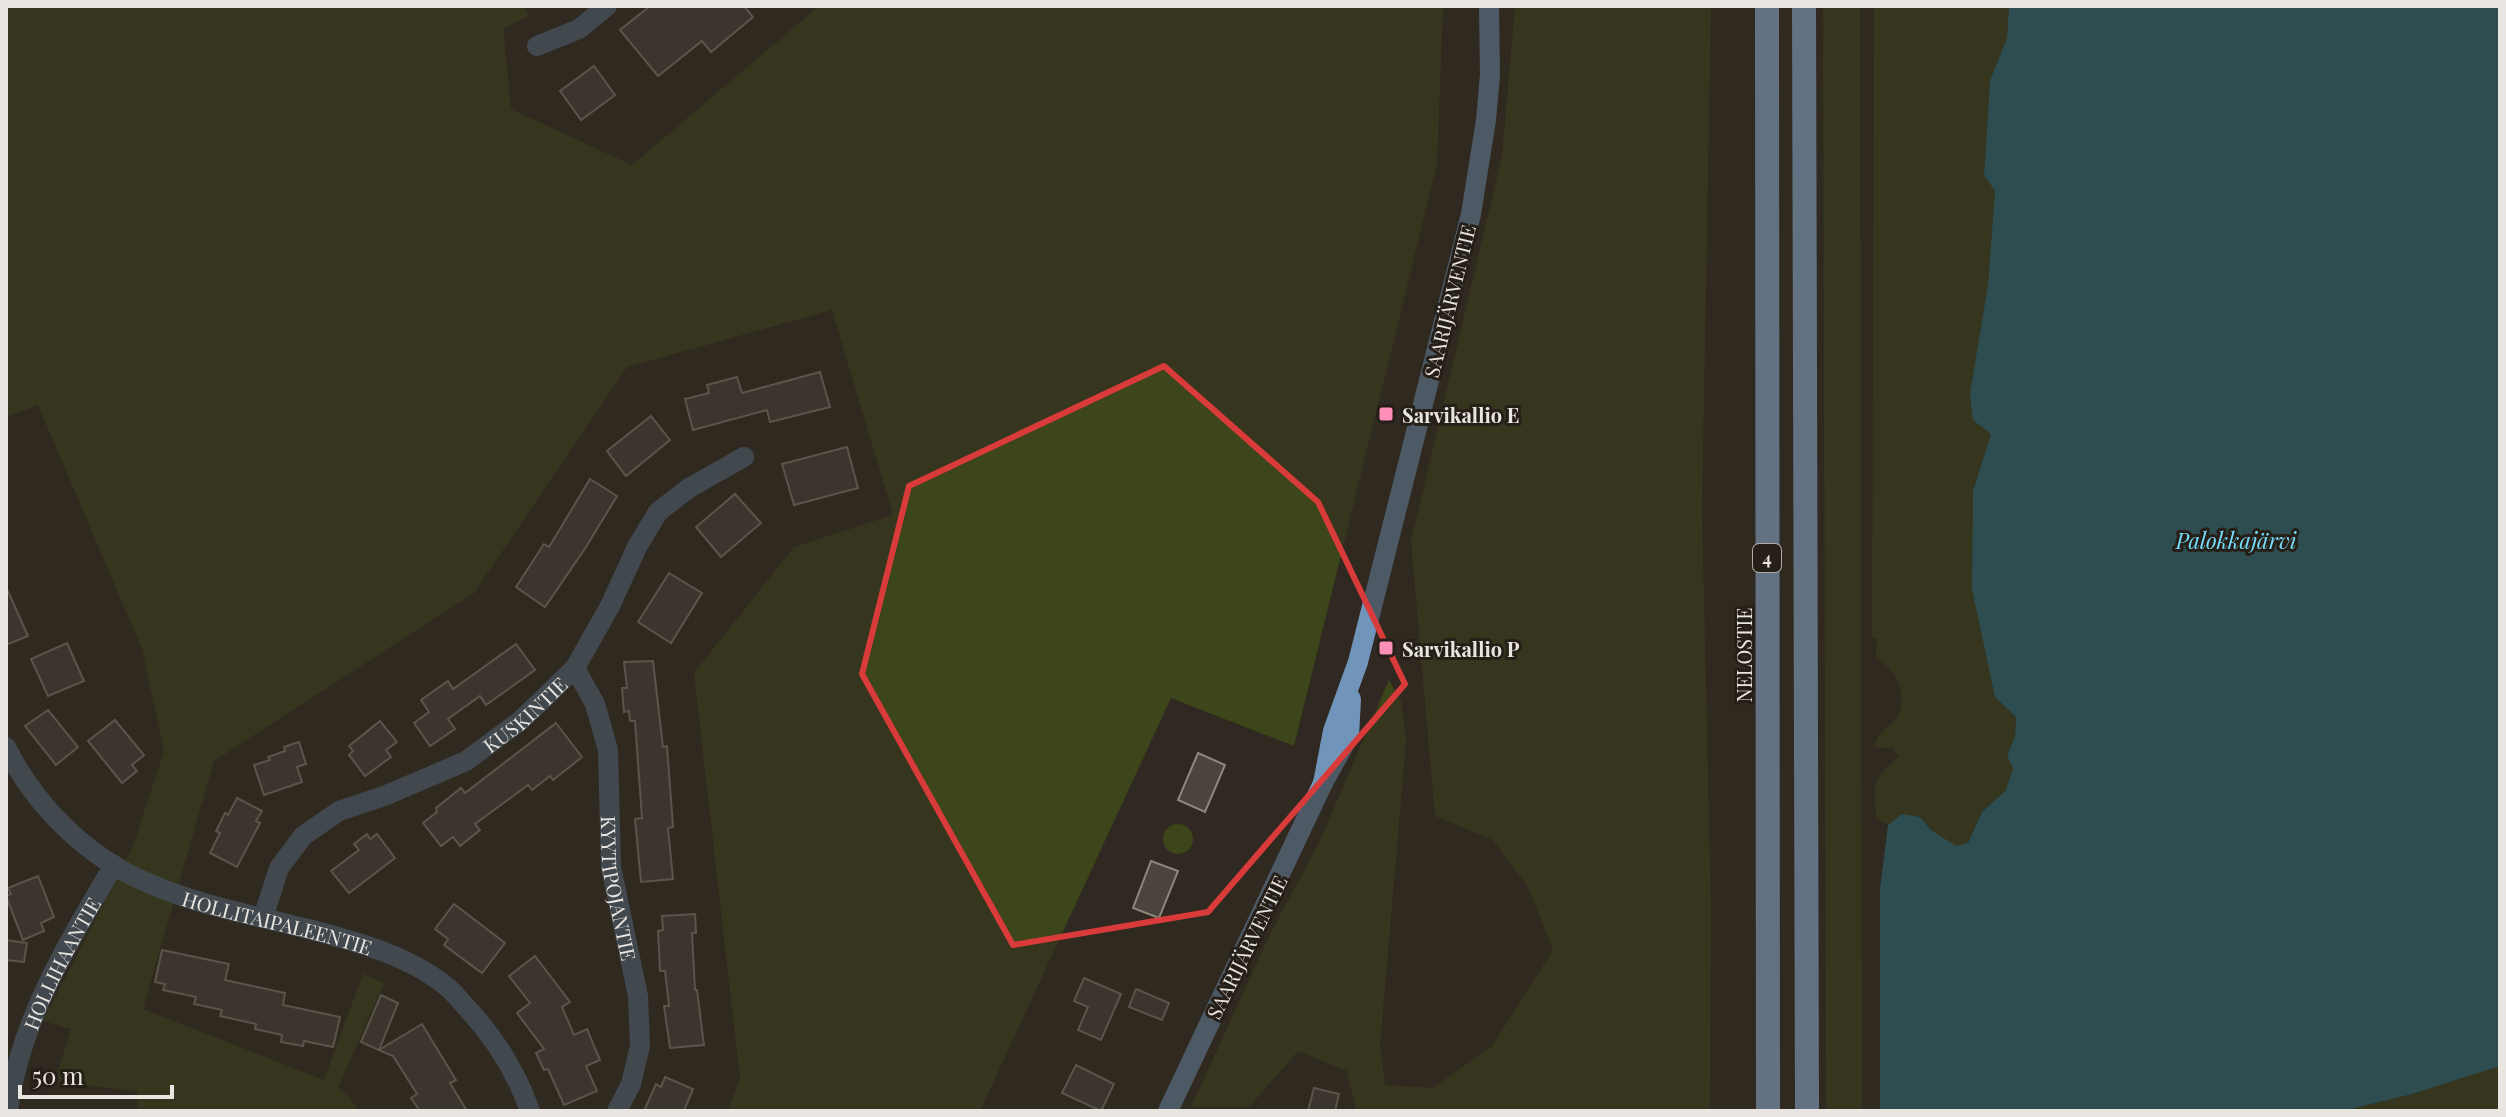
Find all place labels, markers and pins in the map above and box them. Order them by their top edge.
place label: Sarvikallio E [1402,401,1519,428]
marker: Sarvikallio E [1377,405,1395,423]
place label: Sarvikallio P [1402,635,1520,662]
marker: Sarvikallio P [1377,639,1395,657]

